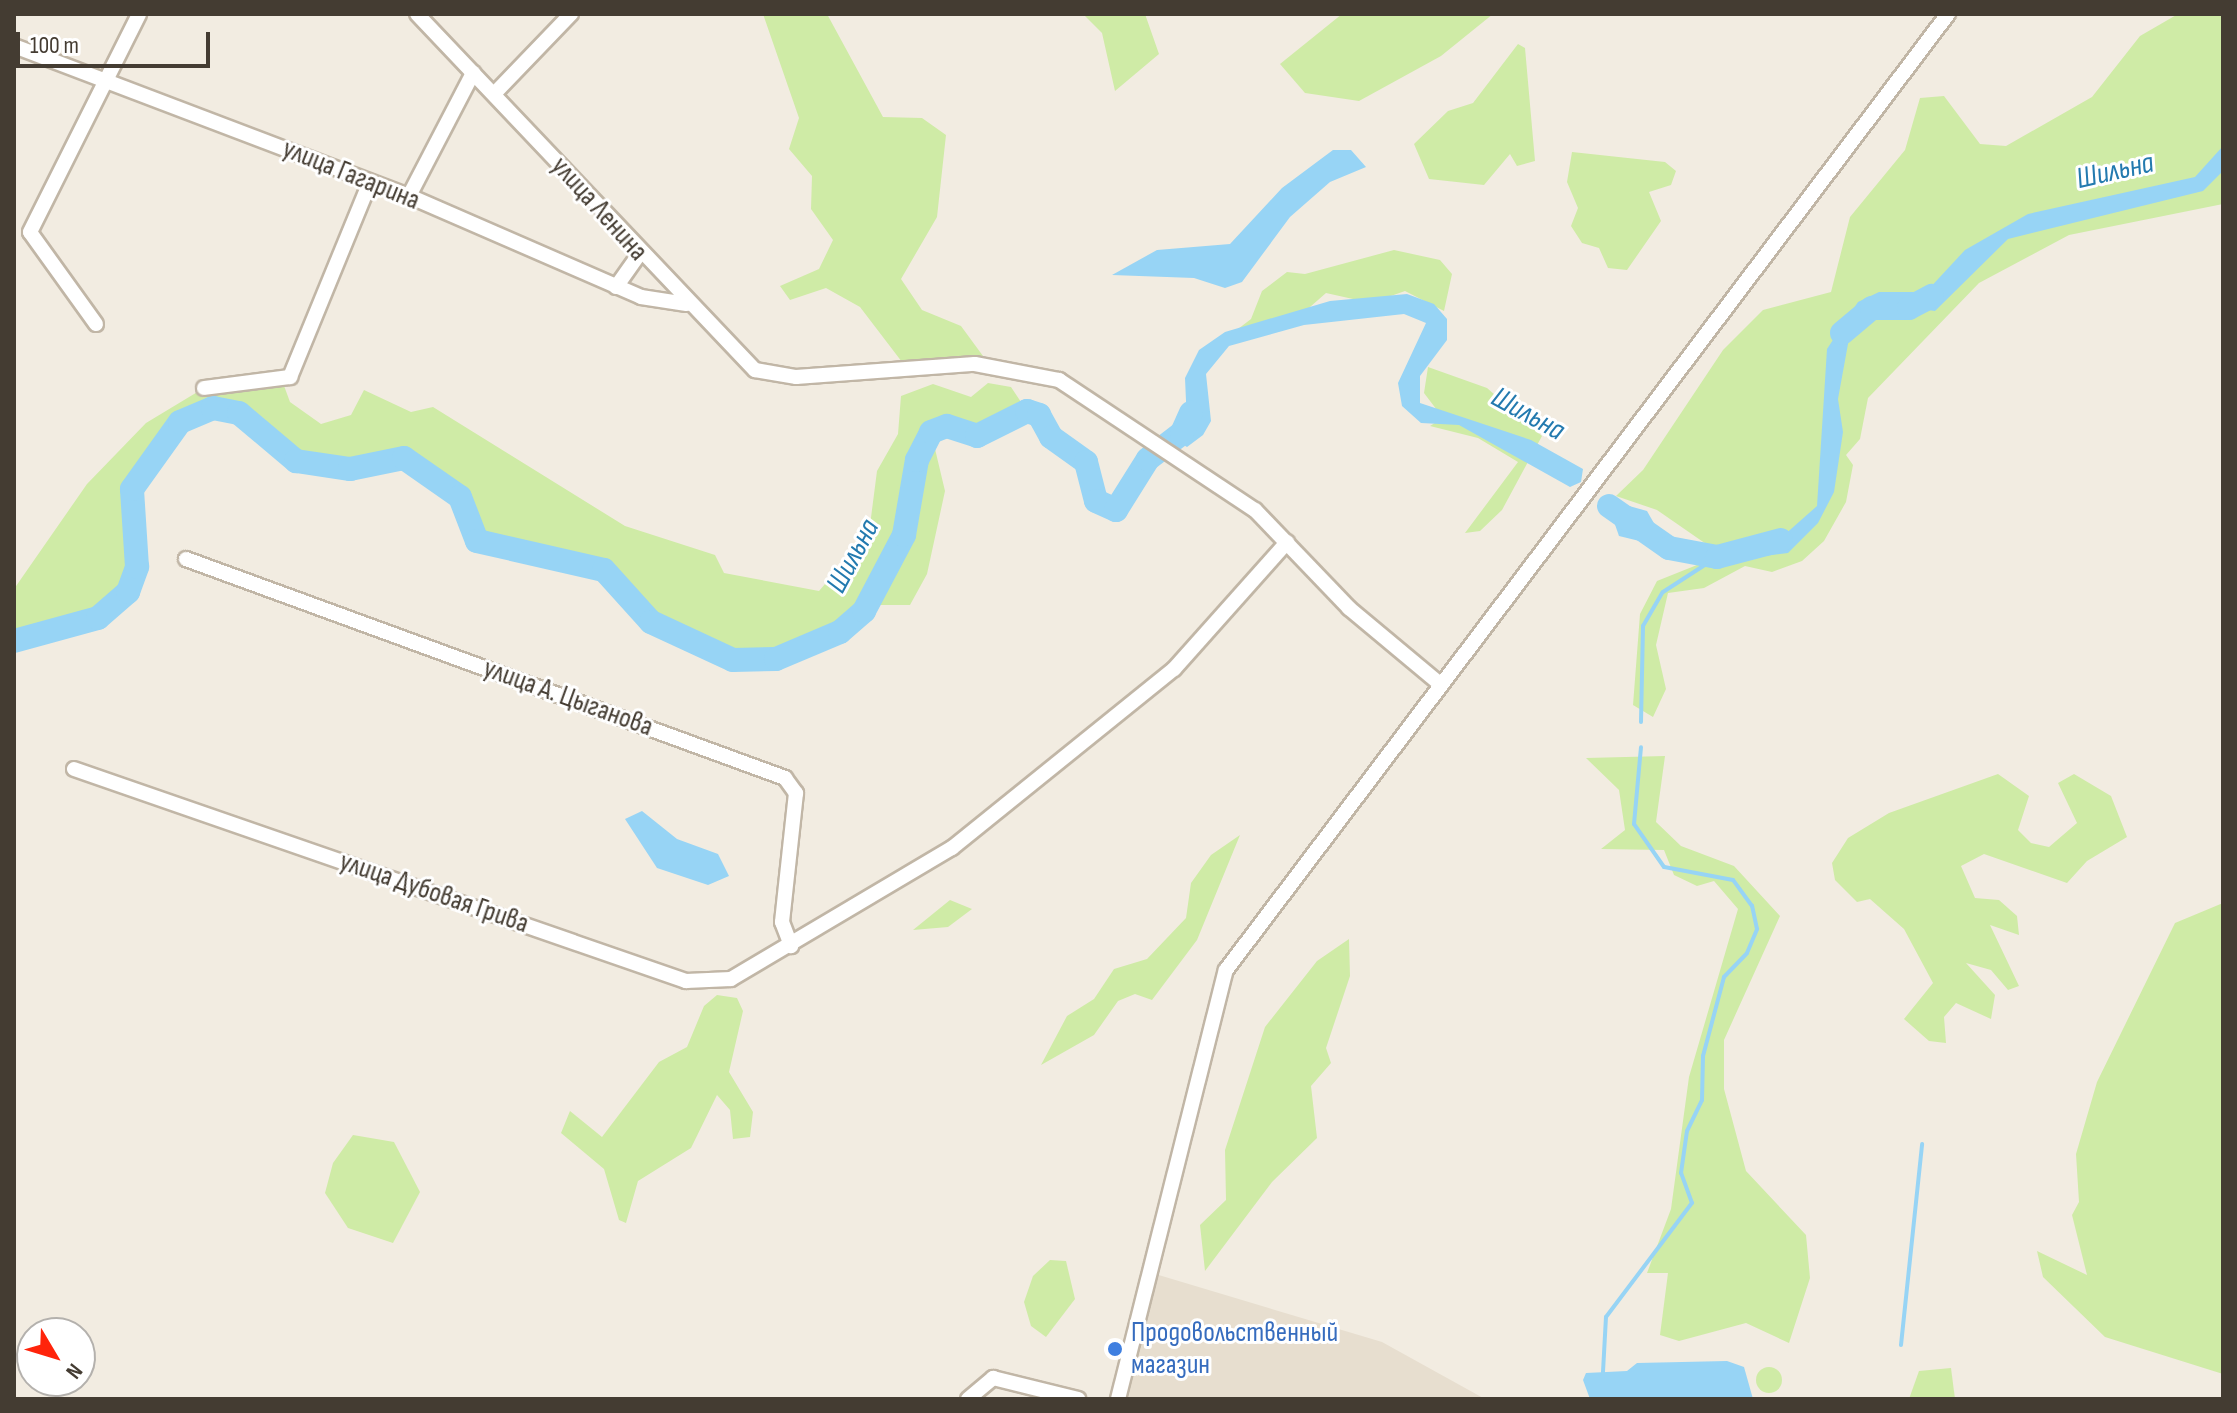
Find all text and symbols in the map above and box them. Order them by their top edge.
scale bar [20,16,214,66]
text: 100 m [30,31,79,60]
street label: улица Гагарина [277,132,425,218]
water label: Шильна [2073,145,2157,197]
street label: улица Ленина [544,150,654,268]
water label: Шильна [1485,379,1571,449]
water label: Шильна [819,513,887,599]
street label: улица А. Цыганова [479,652,657,744]
street label: улица Дубовая Грива [335,845,533,941]
place label: Продовольственный магазин [1131,1316,1338,1382]
north arrow [16,1317,96,1397]
marker: Продовольственный магазин [1106,1340,1124,1358]
text: N [59,1358,88,1384]

